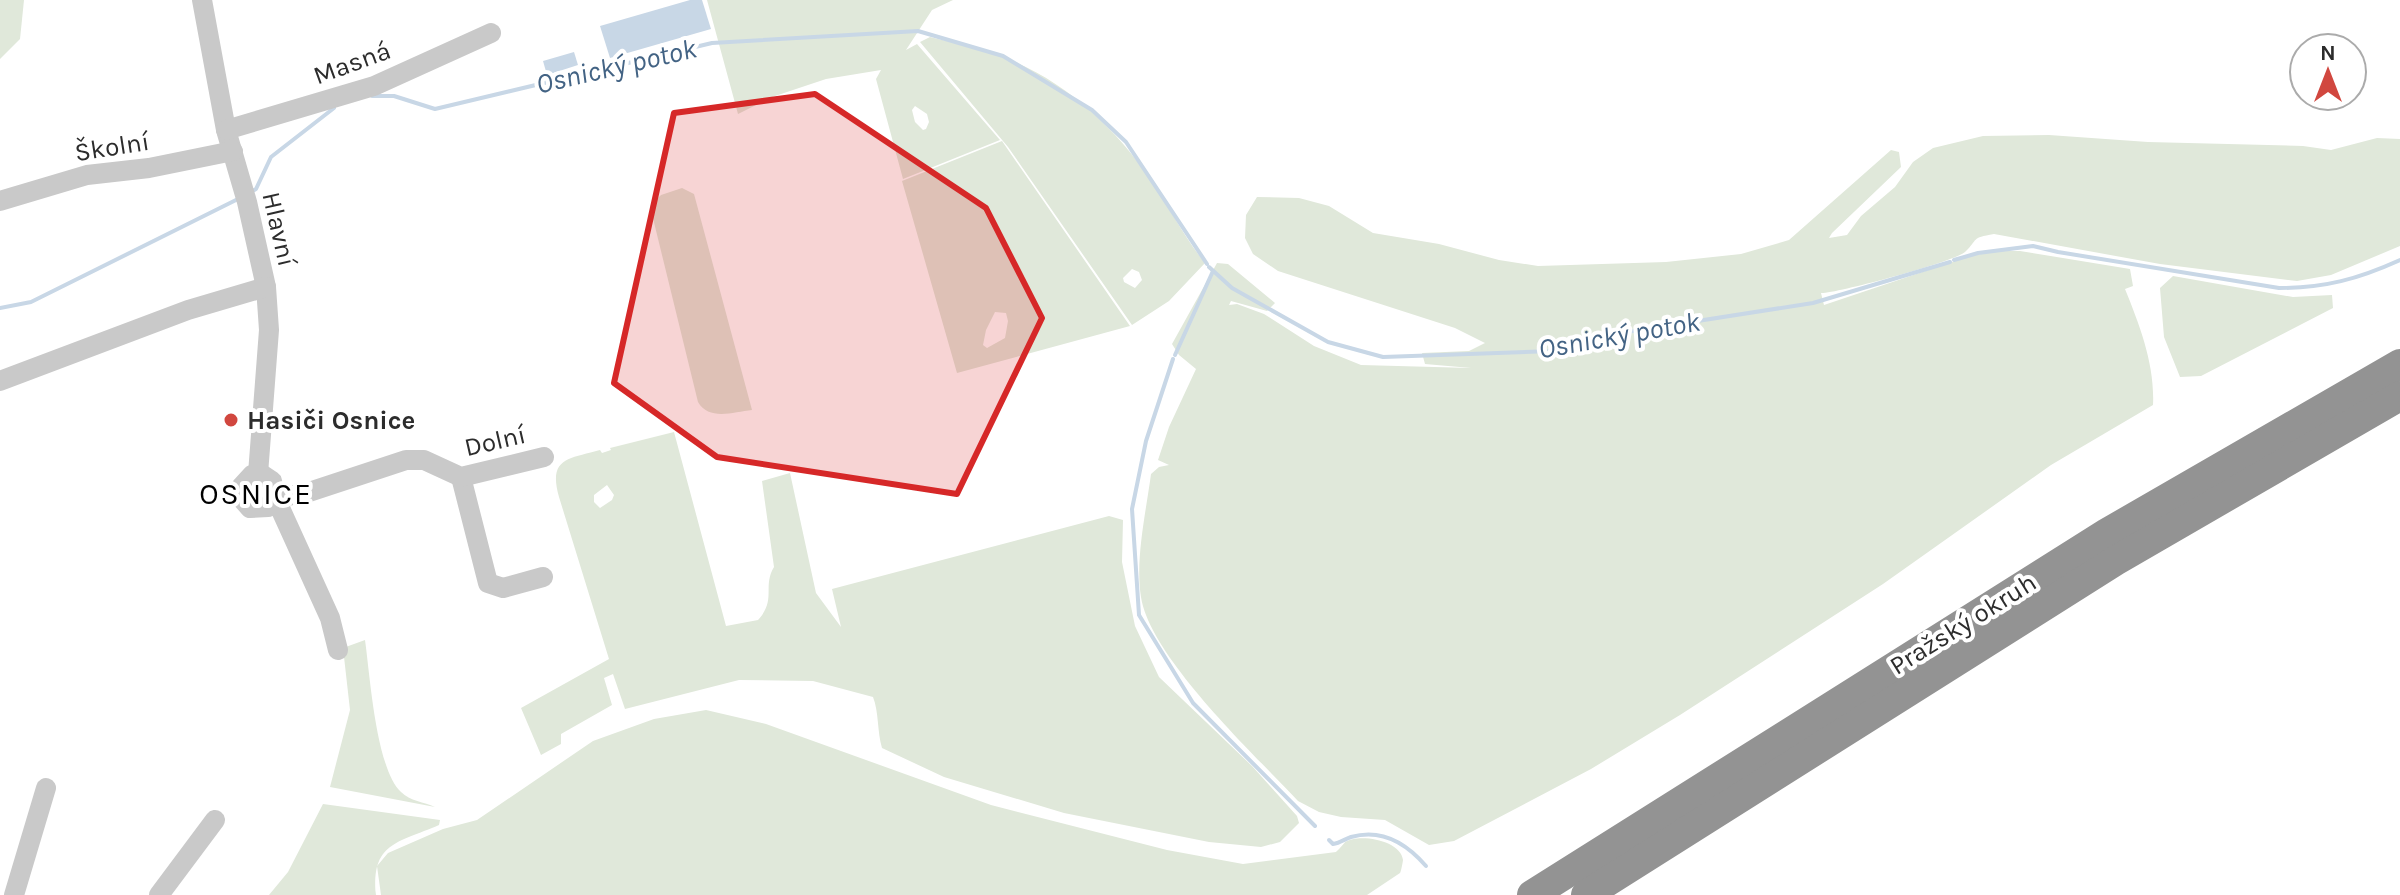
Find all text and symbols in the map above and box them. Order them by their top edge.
water label: Osnický potok [533,31,700,100]
north arrow [2288,32,2368,112]
street label: Masná [309,35,395,91]
text: N [2320,40,2336,66]
street label: Školní [72,125,152,168]
street label: Hlavní [255,189,303,270]
water label: Osnický potok [1536,304,1703,365]
place label: Hasiči Osnice [247,405,415,436]
marker: Hasiči Osnice [222,411,240,429]
street label: Dolní [461,419,529,463]
district label: OSNICE [199,476,313,512]
street label: Pražský okruh [1884,567,2042,681]

